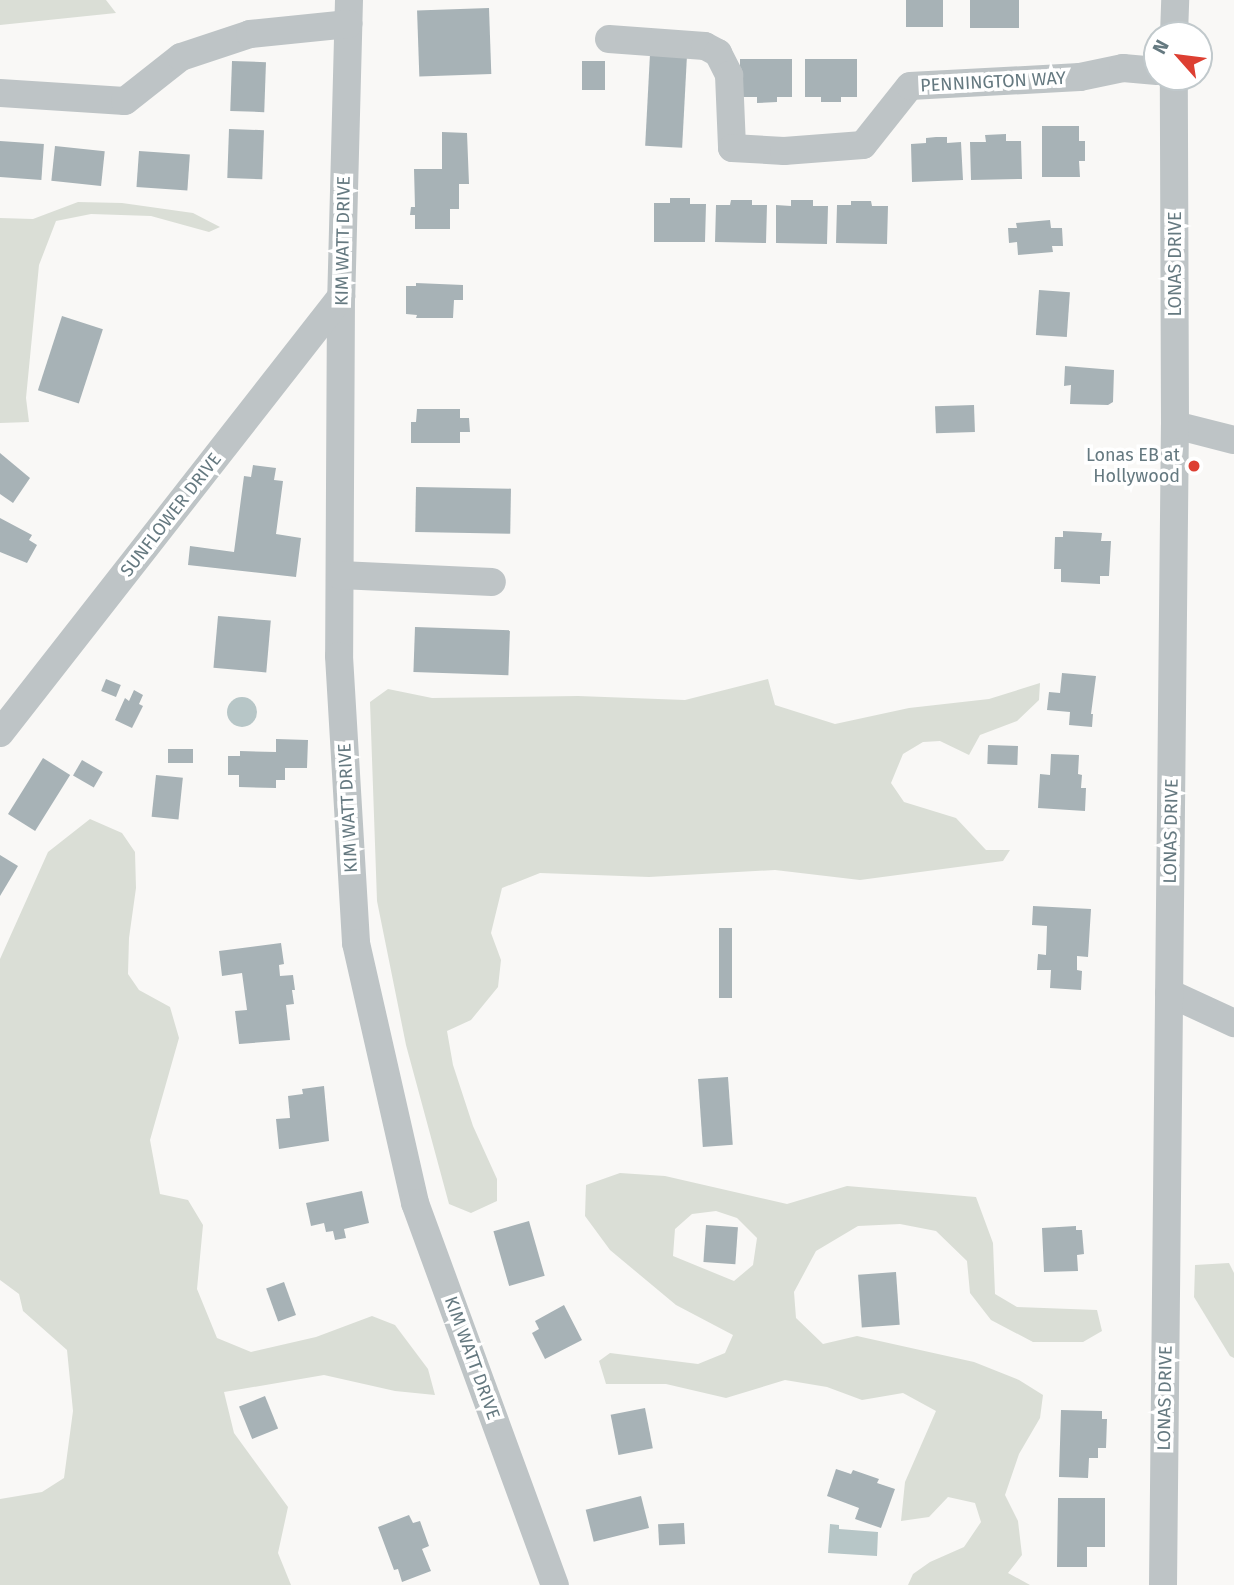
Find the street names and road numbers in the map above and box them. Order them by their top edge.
street label: PENNINGTON WAY [920,67,1066,97]
street label: KIM WATT DRIVE [331,176,355,306]
street label: LONAS DRIVE [1164,211,1186,317]
street label: SUNFLOWER DRIVE [116,449,226,581]
street label: KIM WATT DRIVE [334,743,362,873]
street label: LONAS DRIVE [1159,778,1183,884]
street label: KIM WATT DRIVE [440,1293,504,1423]
street label: LONAS DRIVE [1153,1345,1177,1451]

